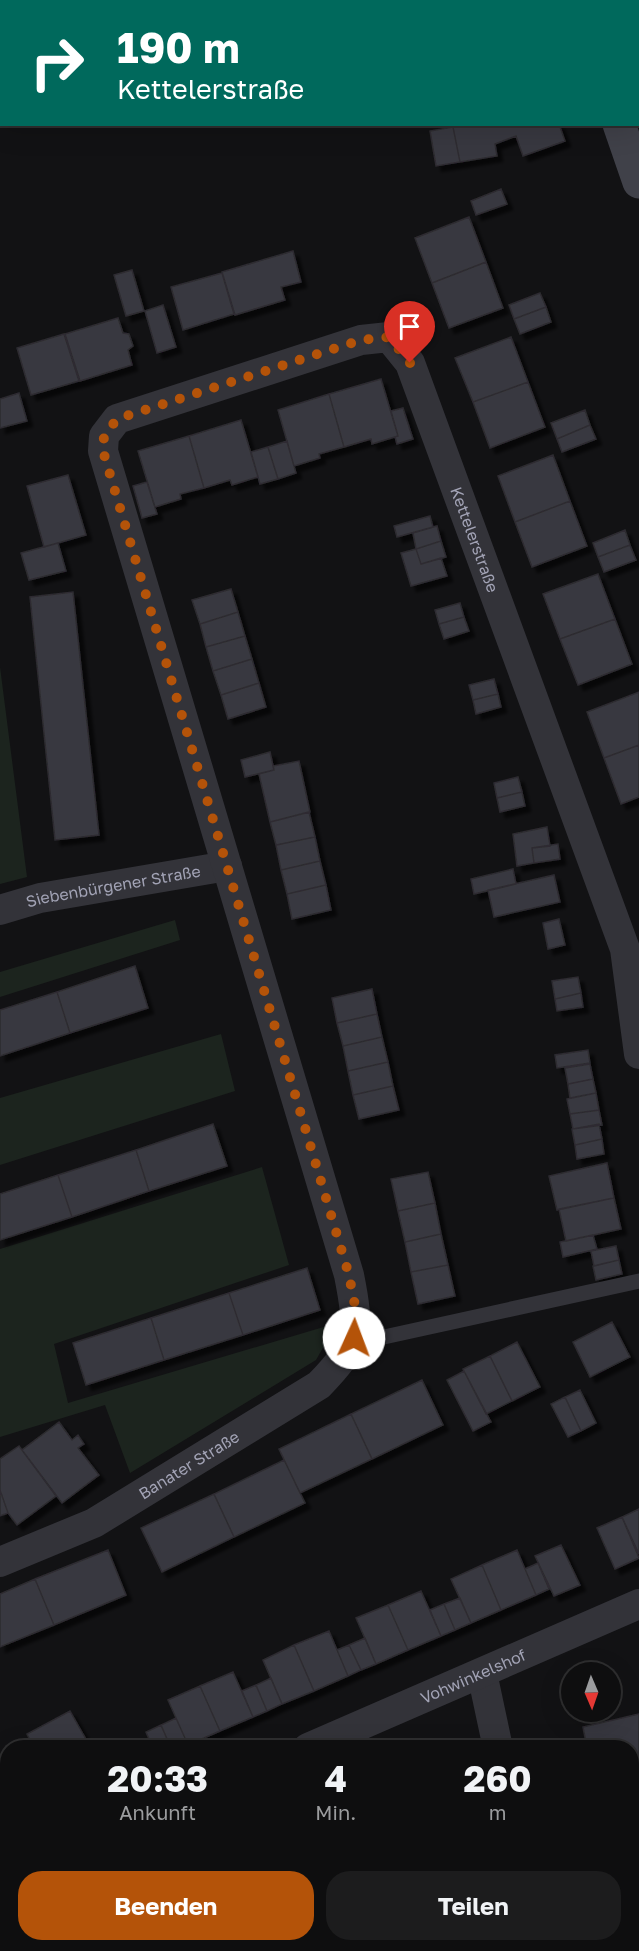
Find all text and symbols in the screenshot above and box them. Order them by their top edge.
text: 190 m [117,22,240,72]
icon: right [18,24,96,102]
text: Kettelerstraße [117,73,304,105]
pin [384,301,435,363]
icon: arrive [393,310,426,343]
street label: Kettelerstraße [446,484,503,595]
street label: Siebenbürgener Straße [23,861,202,912]
position arrow [322,1306,386,1370]
street label: Banater Straße [135,1426,243,1503]
street label: Vohwinkelshof [417,1644,529,1708]
north arrow [561,1662,621,1722]
map controls [561,1662,621,1722]
text: 20:33 [107,1757,208,1800]
text: 4 [325,1757,347,1800]
text: 260 [463,1757,532,1800]
text: Ankunft [119,1800,196,1824]
text: Min. [315,1800,356,1824]
text: m [489,1800,506,1824]
button: Beenden [18,1871,314,1940]
button: Teilen [326,1871,621,1940]

